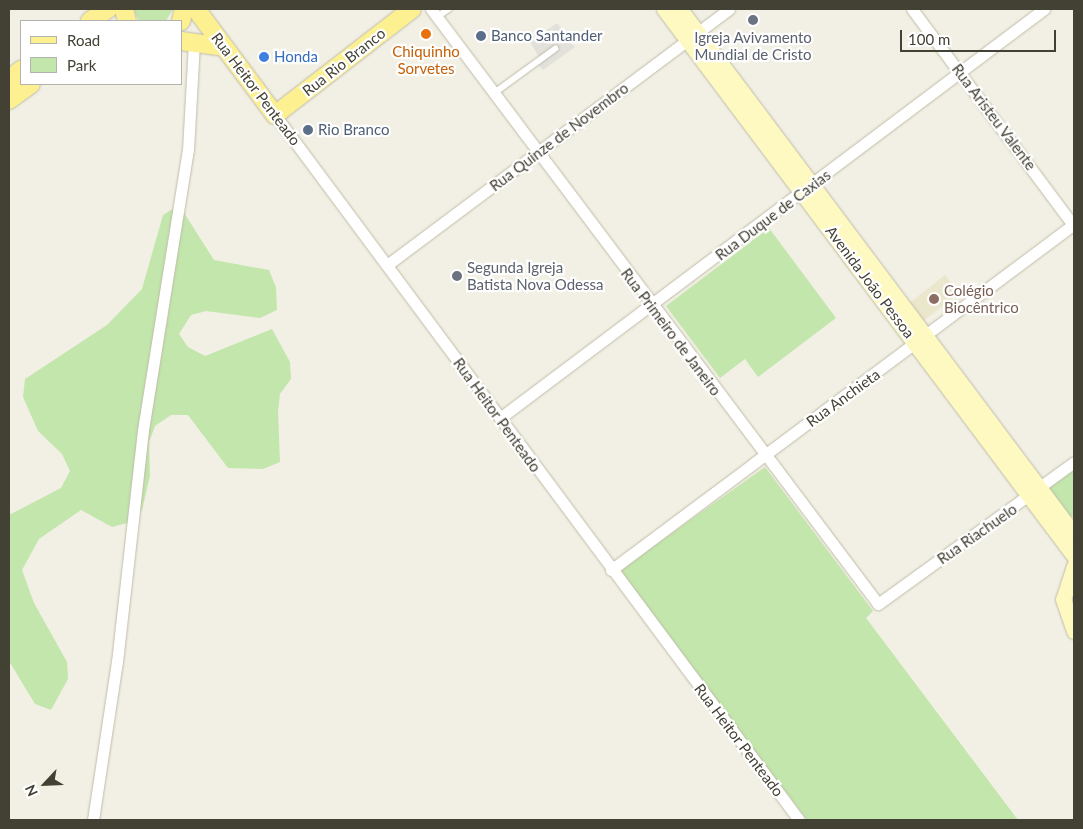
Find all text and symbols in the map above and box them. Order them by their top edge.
marker: Igreja Avivamento Mundial de Cristo [747,14,759,26]
legend [20,20,182,85]
scale bar [903,20,1059,52]
street label: Rua Rio Branco [299,24,389,100]
place label: Banco Santander [491,27,603,45]
marker: Chiquinho Sorvetes [420,28,432,40]
place label: Igreja Avivamento Mundial de Cristo [694,28,812,63]
street label: Rua Heitor Penteado [208,29,304,149]
marker: Banco Santander [475,30,487,42]
text: 100 m [908,30,950,48]
text: Road [67,31,100,49]
place label: Chiquinho Sorvetes [392,42,460,77]
place label: Honda [274,48,318,66]
marker: Honda [258,51,270,63]
text: Park [67,56,96,74]
street label: Rua Aristeu Valente [948,60,1040,174]
street label: Rua Quinze de Novembro [486,79,632,195]
place label: Rio Branco [318,121,389,139]
marker: Rio Branco [302,124,314,136]
street label: Rua Duque de Caxias [712,166,834,264]
street label: Avenida João Pessoa [822,222,918,342]
place label: Segunda Igreja Batista Nova Odessa [467,258,603,293]
street label: Rua Primeiro de Janeiro [617,265,725,399]
marker: Segunda Igreja Batista Nova Odessa [451,270,463,282]
place label: Colégio Biocêntrico [944,281,1019,316]
marker: Colégio Biocêntrico [928,293,940,305]
street label: Rua Heitor Penteado [449,354,545,476]
street label: Rua Anchieta [802,365,884,431]
street label: Rua Riachuelo [934,500,1020,568]
street label: Rua Heitor Penteado [691,680,787,800]
north arrow [20,759,70,809]
text: N [21,782,41,799]

